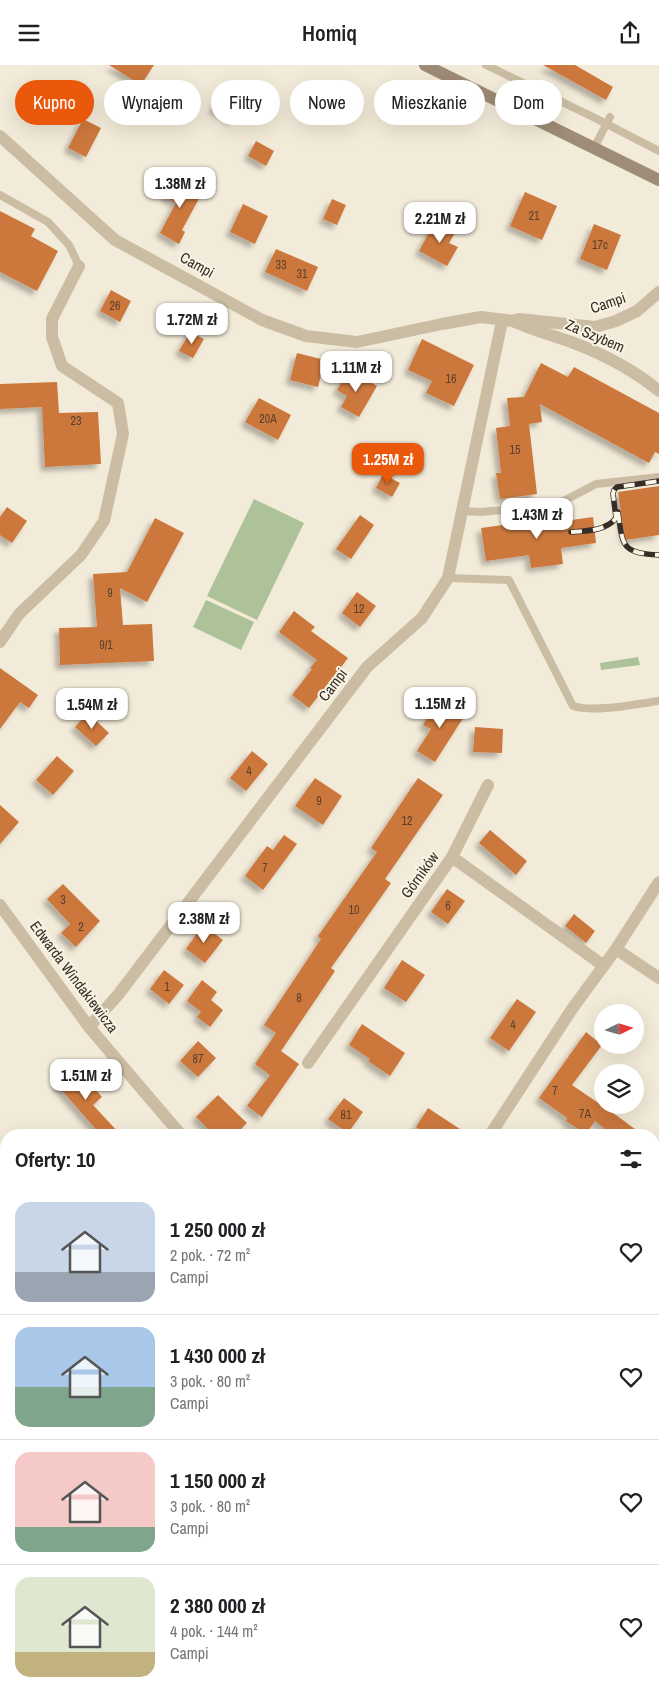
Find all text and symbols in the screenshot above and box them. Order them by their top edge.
text: Homiq [302,18,357,48]
icon: menu [15,19,43,47]
icon: share [616,19,644,47]
chip: Kupno [15,80,94,125]
chip: Wynajem [104,80,201,125]
chip: Filtry [211,80,280,125]
chip: Nowe [290,80,364,125]
chip: Mieszkanie [374,80,485,125]
chip: Dom [495,80,562,125]
pin: 1.38M zł [128,167,232,209]
text: 1.38M zł [155,172,205,194]
pin: 2.21M zł [388,201,492,244]
text: 2.21M zł [415,207,465,229]
house number: 21 [529,208,540,224]
house number: 17c [592,237,608,253]
street label: Campi [176,247,218,283]
house number: 33 [276,257,286,273]
house number: 31 [297,266,308,282]
street label: Campi [587,287,628,318]
house number: 26 [110,298,120,314]
pin: 1.72M zł [140,303,244,345]
text: 1.72M zł [167,308,217,330]
street label: Za Szybem [562,314,628,357]
pin: 1.11M zł [304,351,408,393]
text: 1.11M zł [331,356,381,378]
house number: 16 [446,371,456,387]
house number: 20A [259,411,277,427]
house number: 23 [71,413,81,429]
house number: 15 [510,442,521,458]
pin: 1.25M zł [336,443,440,485]
text: 1.25M zł [363,448,413,470]
pin: 1.43M zł [485,497,589,540]
text: 1.43M zł [512,503,562,525]
house number: 9 [107,585,113,601]
house number: 12 [354,601,364,617]
house number: 9/1 [99,637,113,653]
street label: Campi [313,664,352,705]
pin: 1.54M zł [40,687,144,730]
pin: 1.15M zł [388,687,492,729]
text: 1.15M zł [415,692,465,714]
text: 1.54M zł [67,693,117,715]
house number: 4 [246,763,252,779]
house number: 9 [316,793,322,809]
house number: 12 [402,813,412,829]
street label: Górników [396,847,444,902]
house number: 7 [262,860,268,876]
house number: 3 [60,892,66,908]
house number: 6 [445,898,451,914]
pin: 2.38M zł [152,901,256,944]
house number: 10 [349,902,359,918]
text: 2.38M zł [179,907,229,929]
street label: Edwarda Windakiewicza [25,916,124,1037]
house number: 2 [78,919,84,935]
house number: 1 [164,979,170,995]
house number: 8 [296,990,302,1006]
north arrow [594,1004,644,1054]
map controls [594,1004,644,1114]
house number: 4 [510,1017,516,1033]
house number: 87 [193,1051,204,1067]
pin: 1.51M zł [34,1059,138,1101]
text: 1.51M zł [61,1064,111,1086]
button: layers [594,1064,644,1114]
house number: 7 [552,1083,558,1099]
house number: 7A [579,1106,591,1122]
house number: 81 [341,1107,352,1123]
text: Oferty: 10 [15,1145,95,1174]
icon: filters [617,1145,645,1173]
text: 1 250 000 zł [170,1215,265,1244]
icon: home [55,1222,115,1282]
icon: heart [617,1238,645,1266]
text: 2 pok. · 72 m² [170,1244,250,1266]
text: Campi [170,1266,209,1288]
text: 1 430 000 zł [170,1341,265,1370]
icon: home [55,1347,115,1407]
icon: heart [617,1363,645,1391]
text: 3 pok. · 80 m² [170,1370,250,1392]
text: Campi [170,1392,209,1414]
text: 1 150 000 zł [170,1466,265,1495]
icon: home [55,1472,115,1532]
icon: heart [617,1488,645,1516]
text: 3 pok. · 80 m² [170,1495,250,1517]
text: Campi [170,1517,209,1539]
text: 2 380 000 zł [170,1591,265,1620]
icon: home [55,1597,115,1657]
icon: heart [617,1613,645,1641]
text: 4 pok. · 144 m² [170,1620,258,1642]
text: Campi [170,1642,209,1664]

